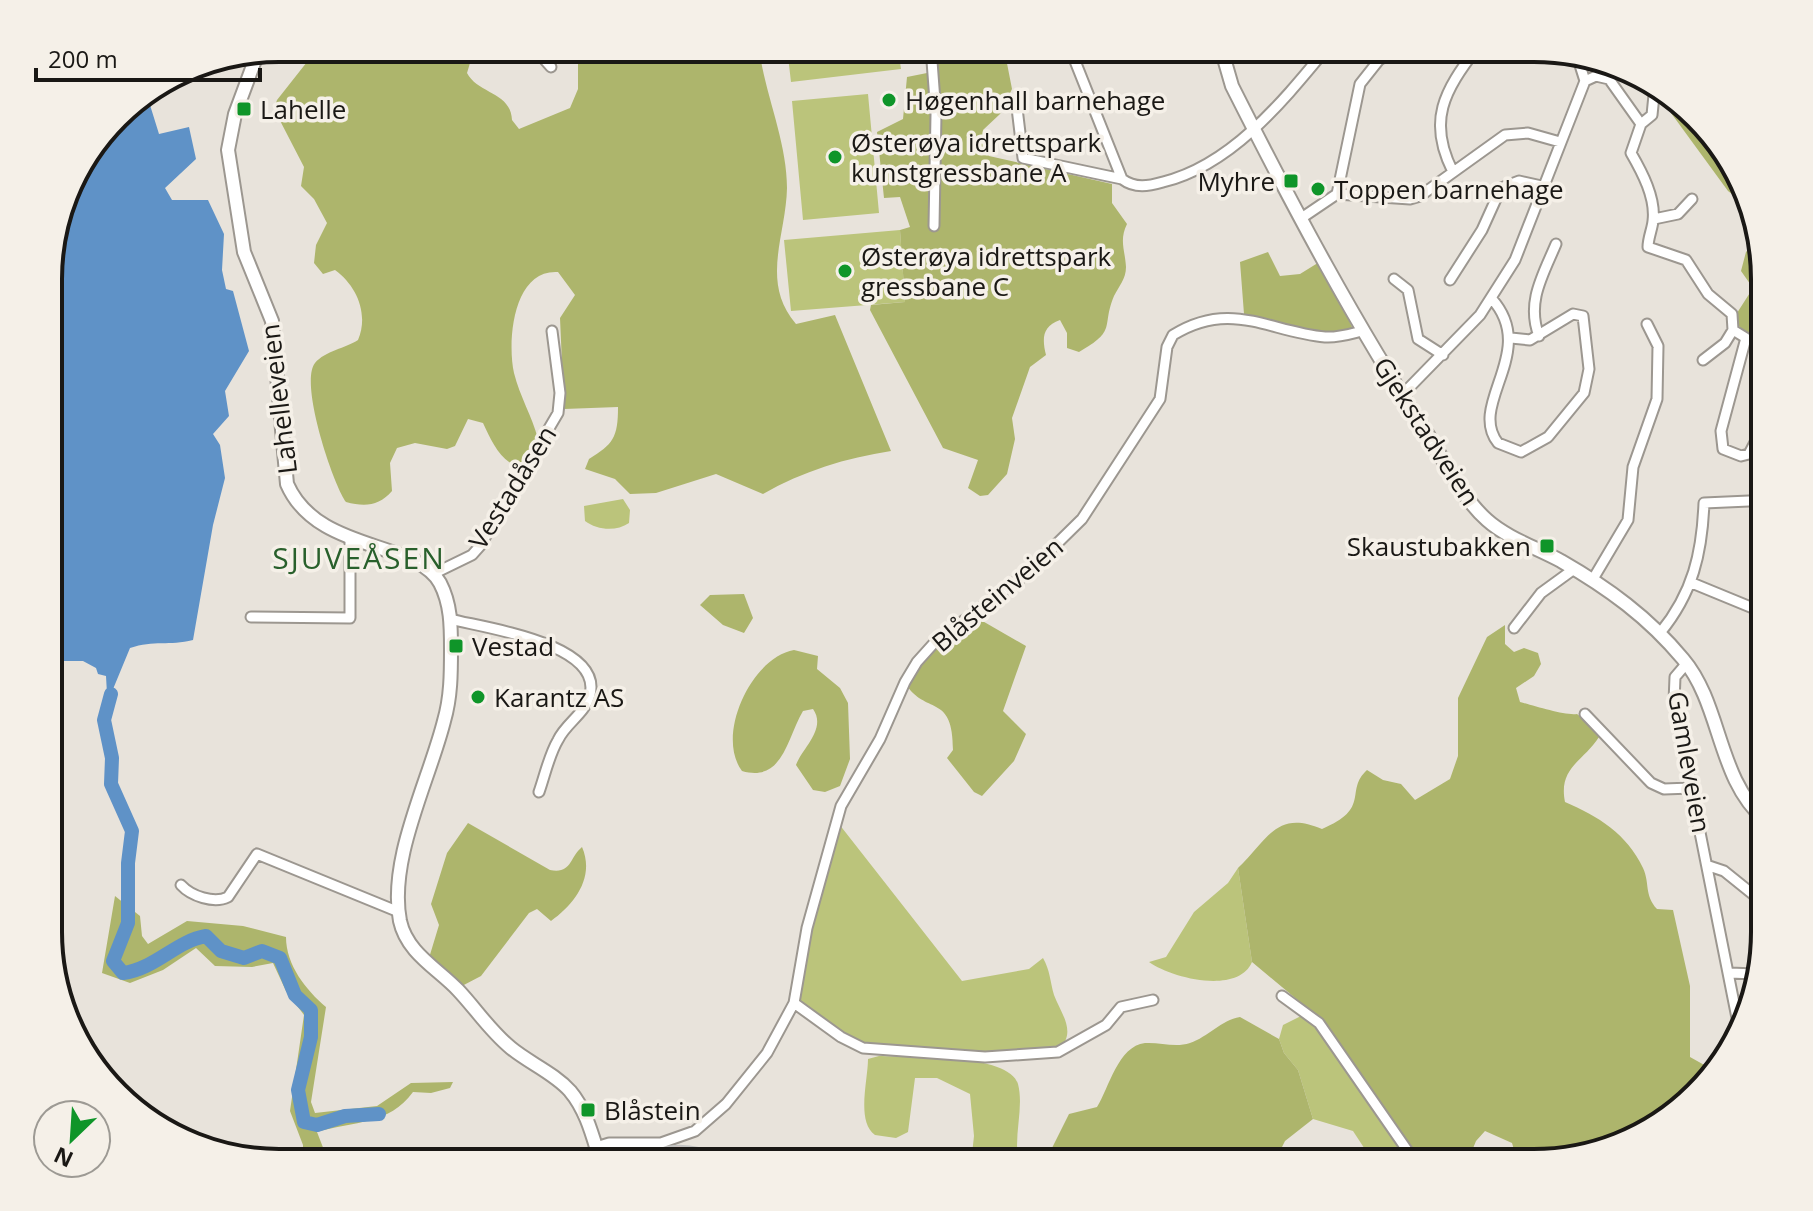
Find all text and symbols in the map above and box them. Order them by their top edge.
scale bar [36,32,260,82]
text: 200 m [48,42,118,75]
place label: Høgenhall barnehage [905,82,1165,118]
place label: Lahelle [260,91,346,127]
marker: Høgenhall barnehage [880,91,898,109]
marker: Lahelle [235,100,253,118]
place label: Østerøya idrettspark kunstgressbane A [851,124,1102,190]
marker: Østerøya idrettspark kunstgressbane A [826,148,844,166]
place label: Myhre [1197,163,1275,199]
place label: Toppen barnehage [1334,171,1564,207]
marker: Myhre [1282,172,1300,190]
marker: Toppen barnehage [1309,180,1327,198]
place label: Østerøya idrettspark gressbane C [861,238,1112,304]
marker: Østerøya idrettspark gressbane C [836,262,854,280]
street label: Lahelleveien [251,322,305,476]
street label: Gjekstadveien [1365,350,1489,512]
street label: Vestadåsen [460,418,564,556]
street label: Blåsteinveien [924,528,1070,660]
place label: Skaustubakken [1347,528,1531,564]
district label: SJUVEÅSEN [272,537,446,578]
marker: Skaustubakken [1538,537,1556,555]
place label: Vestad [472,628,554,664]
marker: Vestad [447,637,465,655]
place label: Karantz AS [494,679,624,715]
marker: Karantz AS [469,688,487,706]
street label: Gamleveien [1660,688,1720,836]
place label: Blåstein [604,1092,701,1128]
north arrow [32,1099,112,1179]
marker: Blåstein [579,1101,597,1119]
text: N [49,1141,78,1175]

